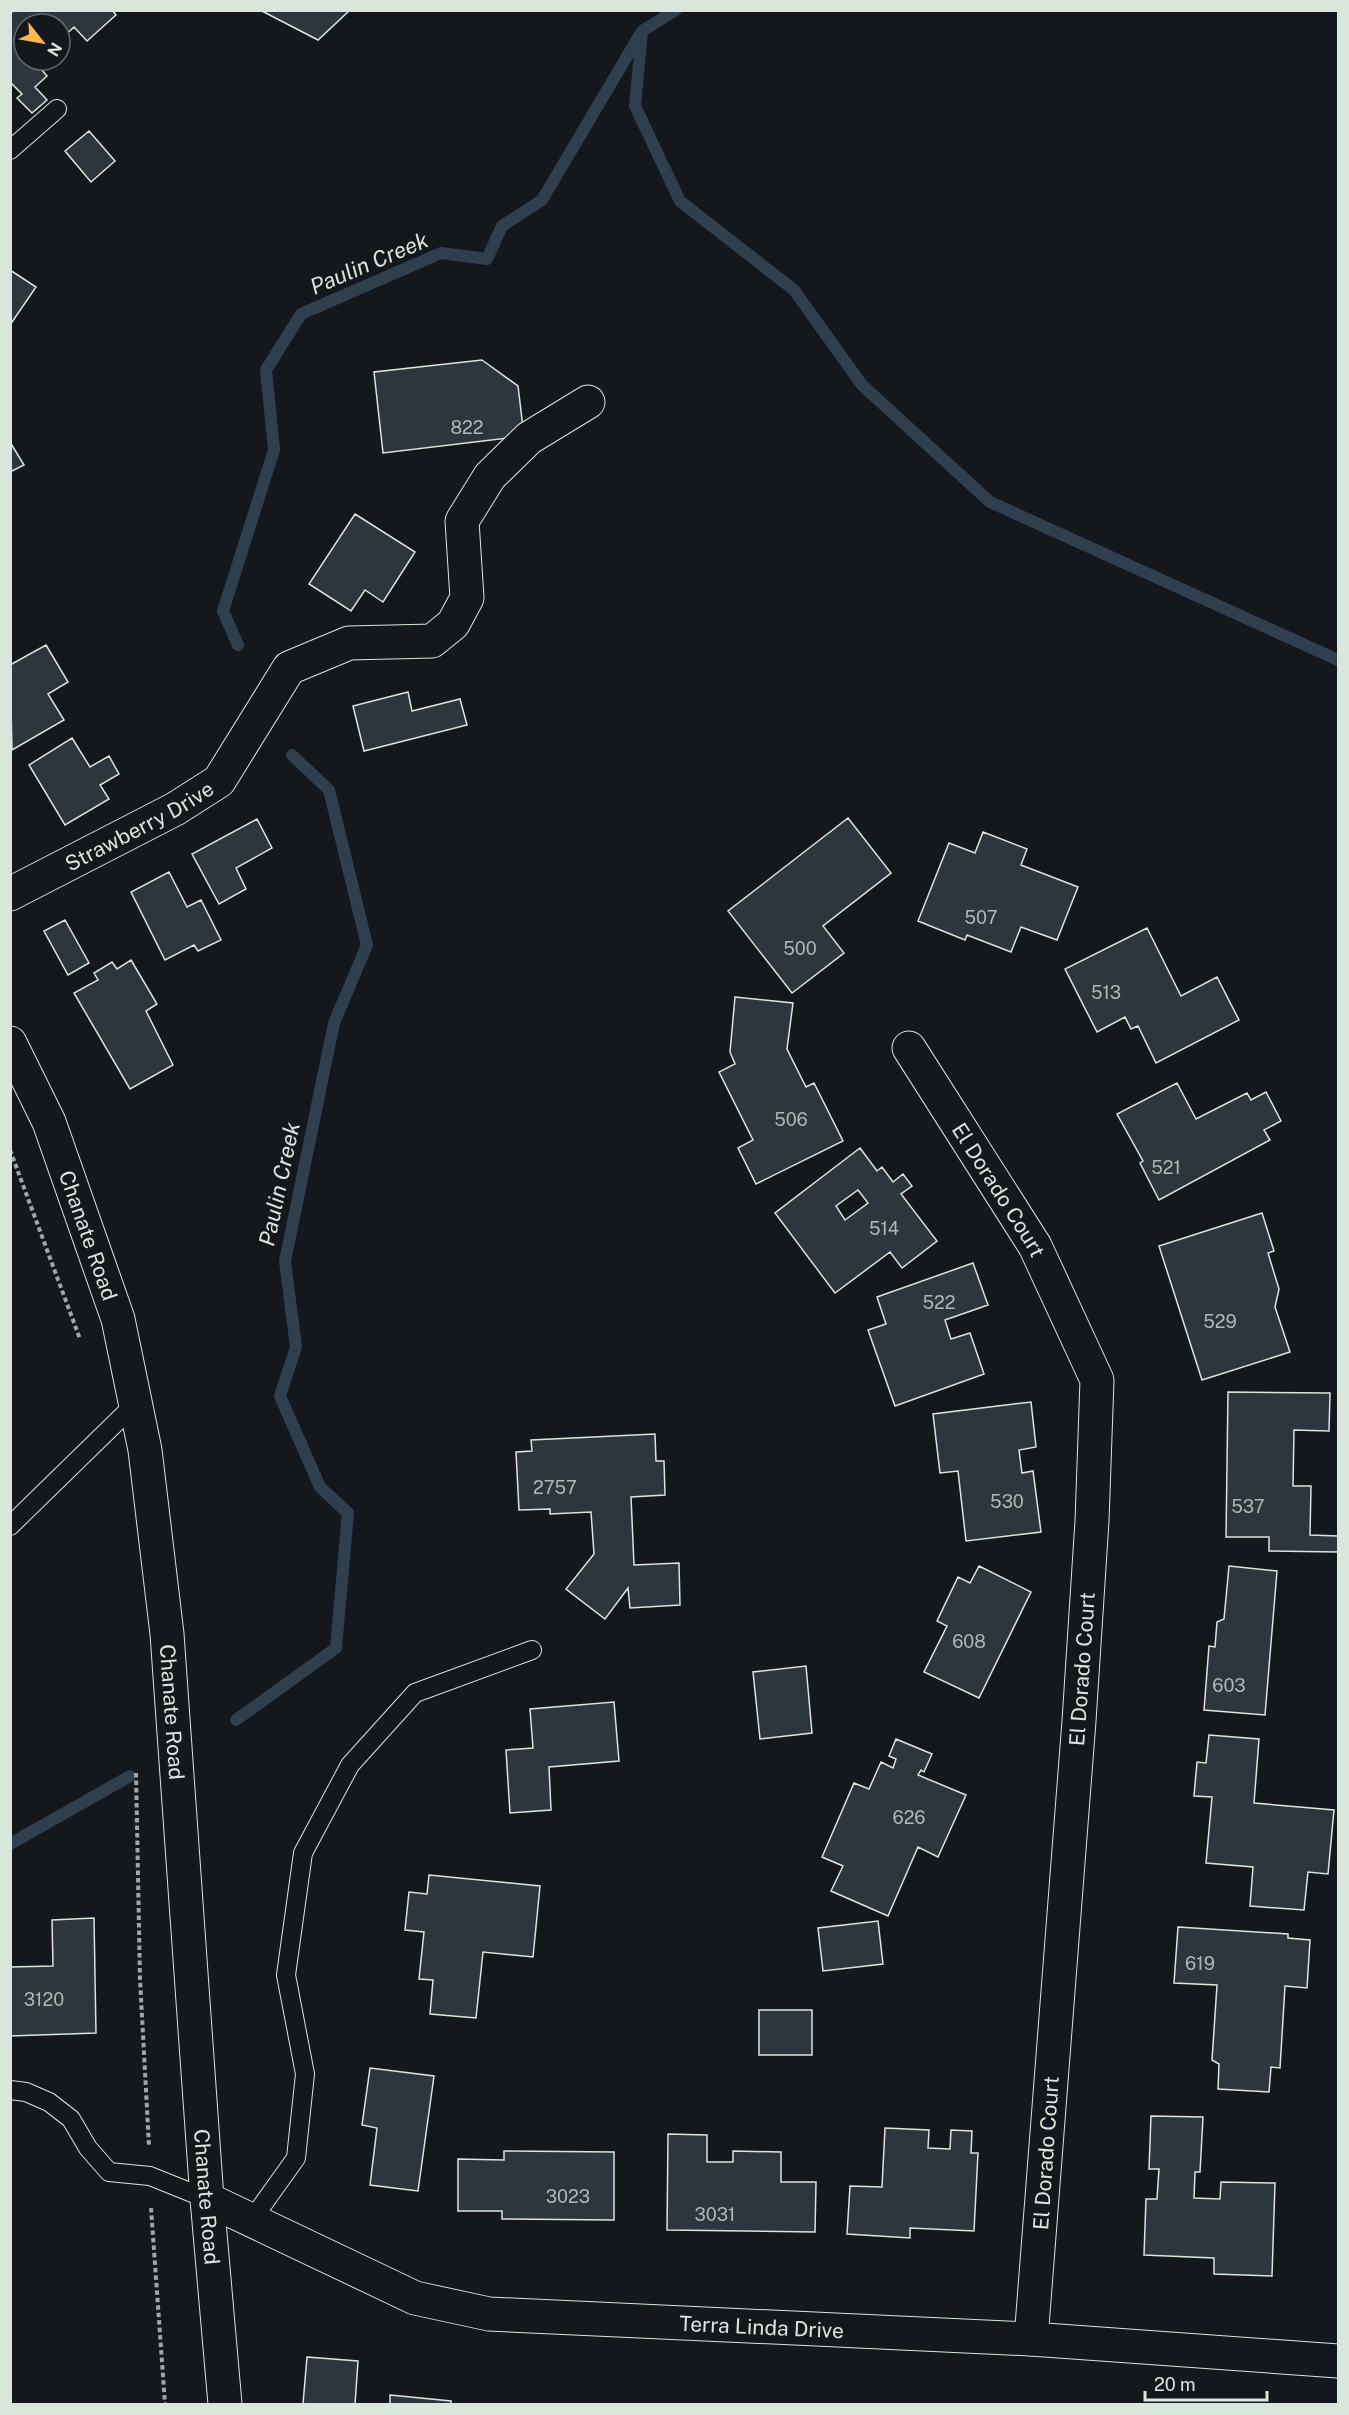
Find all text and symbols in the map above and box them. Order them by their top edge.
north arrow [12,12,72,72]
text: N [43,39,66,60]
water label: Paulin Creek [306,226,432,300]
house number: 822 [450,417,484,438]
street label: Strawberry Drive [61,775,218,876]
house number: 507 [964,907,998,928]
house number: 500 [783,938,817,959]
house number: 513 [1091,982,1121,1003]
house number: 506 [774,1109,808,1130]
street label: El Dorado Court [947,1118,1051,1261]
water label: Paulin Creek [253,1120,305,1248]
house number: 521 [1151,1157,1181,1178]
street label: Chanate Road [54,1167,123,1303]
house number: 514 [869,1218,899,1239]
house number: 522 [923,1292,956,1313]
house number: 529 [1203,1311,1237,1332]
house number: 2757 [533,1477,577,1498]
house number: 530 [990,1491,1024,1512]
house number: 537 [1231,1496,1265,1517]
street label: El Dorado Court [1064,1591,1100,1747]
house number: 608 [952,1631,986,1652]
street label: Chanate Road [155,1643,190,1781]
house number: 603 [1212,1675,1246,1696]
house number: 626 [892,1807,926,1828]
house number: 619 [1185,1953,1215,1974]
house number: 3120 [24,1989,64,2010]
street label: El Dorado Court [1028,2075,1064,2231]
street label: Chanate Road [190,2128,225,2266]
house number: 3023 [546,2186,590,2207]
house number: 3031 [695,2204,735,2225]
street label: Terra Linda Drive [679,2310,845,2343]
scale bar [1145,2364,1266,2402]
text: 20 m [1154,2374,1196,2395]

